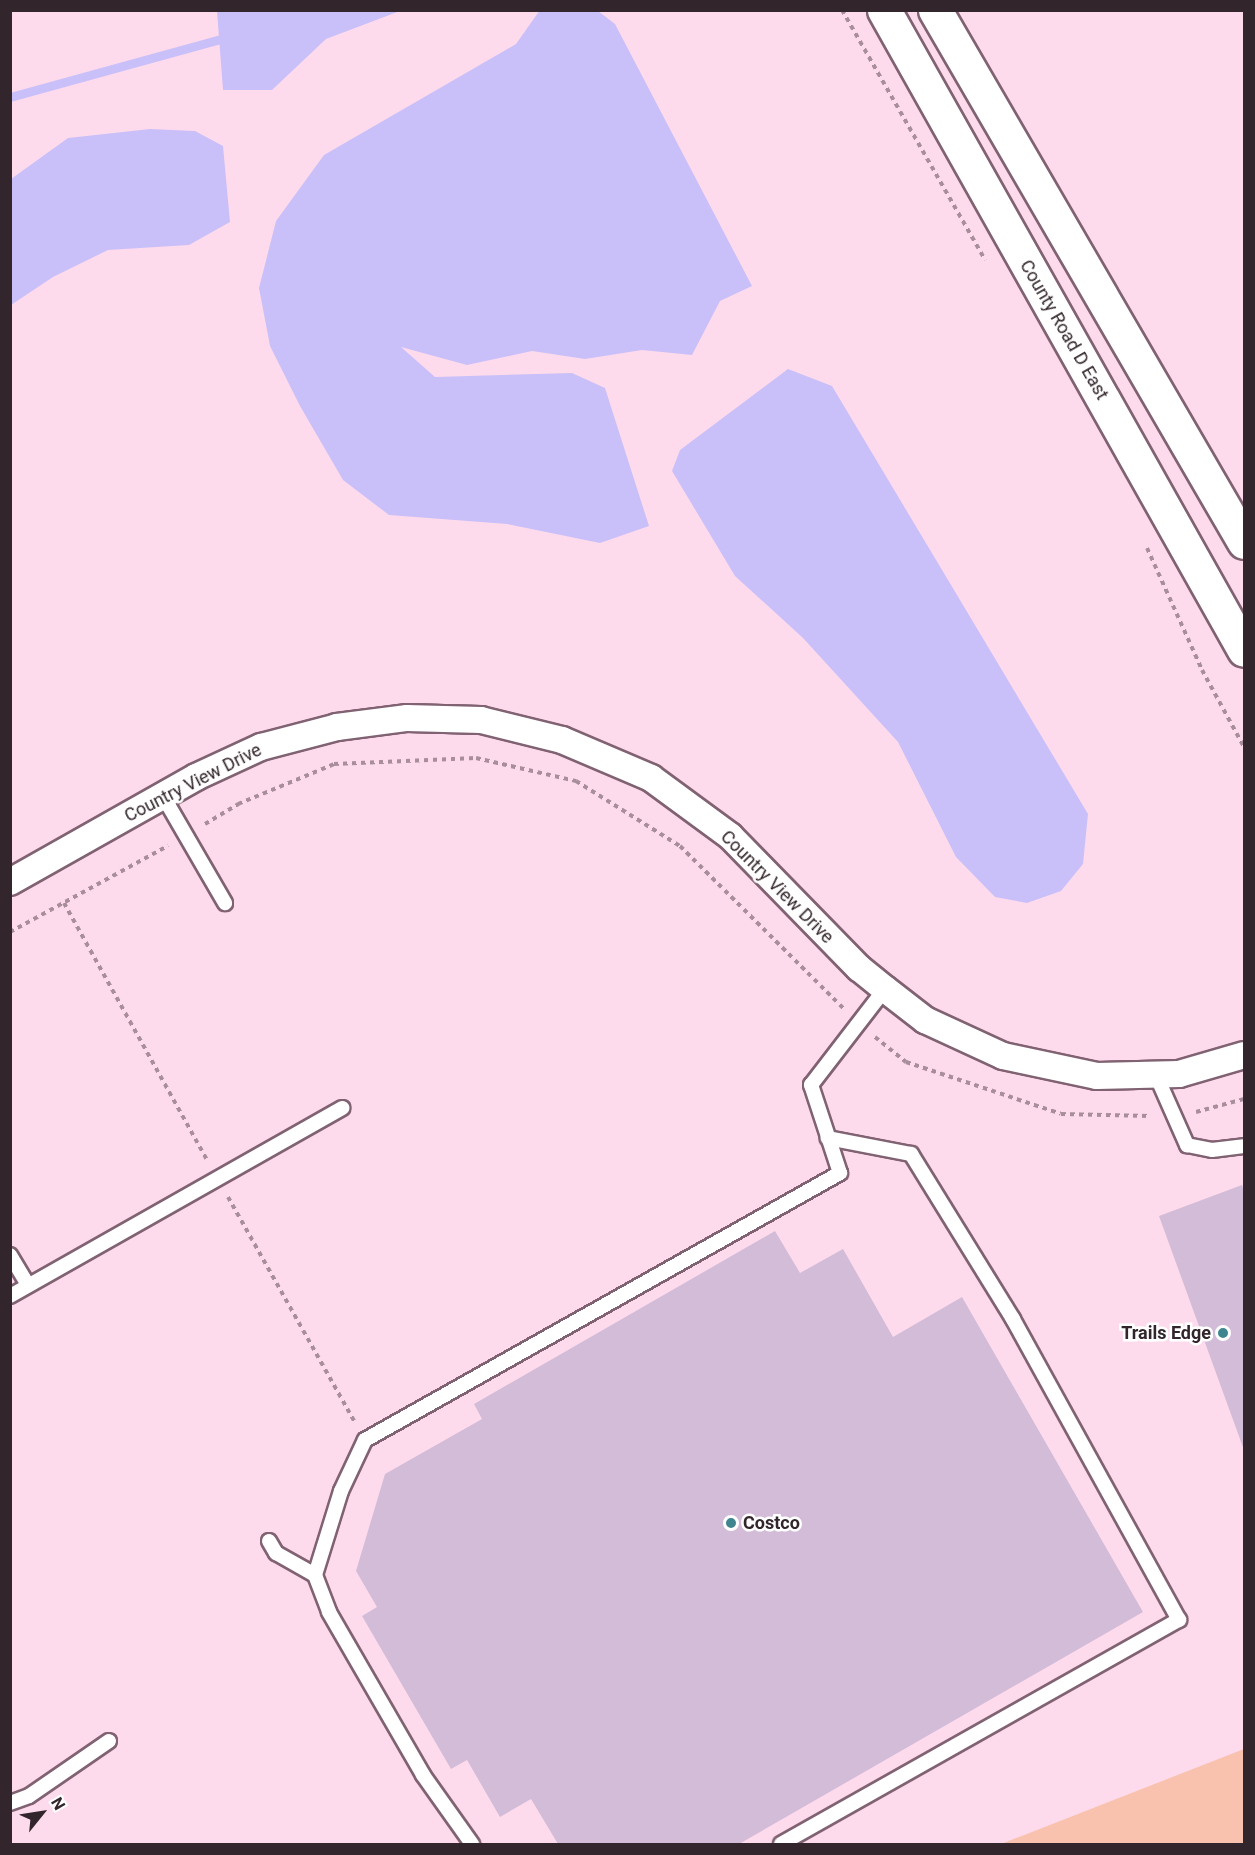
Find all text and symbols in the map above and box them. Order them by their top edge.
street label: County Road D East [1015,256,1113,404]
street label: Country View Drive [121,739,265,827]
street label: Country View Drive [716,826,838,948]
place label: Trails Edge [1121,1322,1211,1344]
marker: Trails Edge [1216,1326,1230,1340]
place label: Costco [743,1512,800,1534]
marker: Costco [724,1516,738,1530]
north arrow [12,1783,72,1843]
text: N [47,1794,69,1813]

